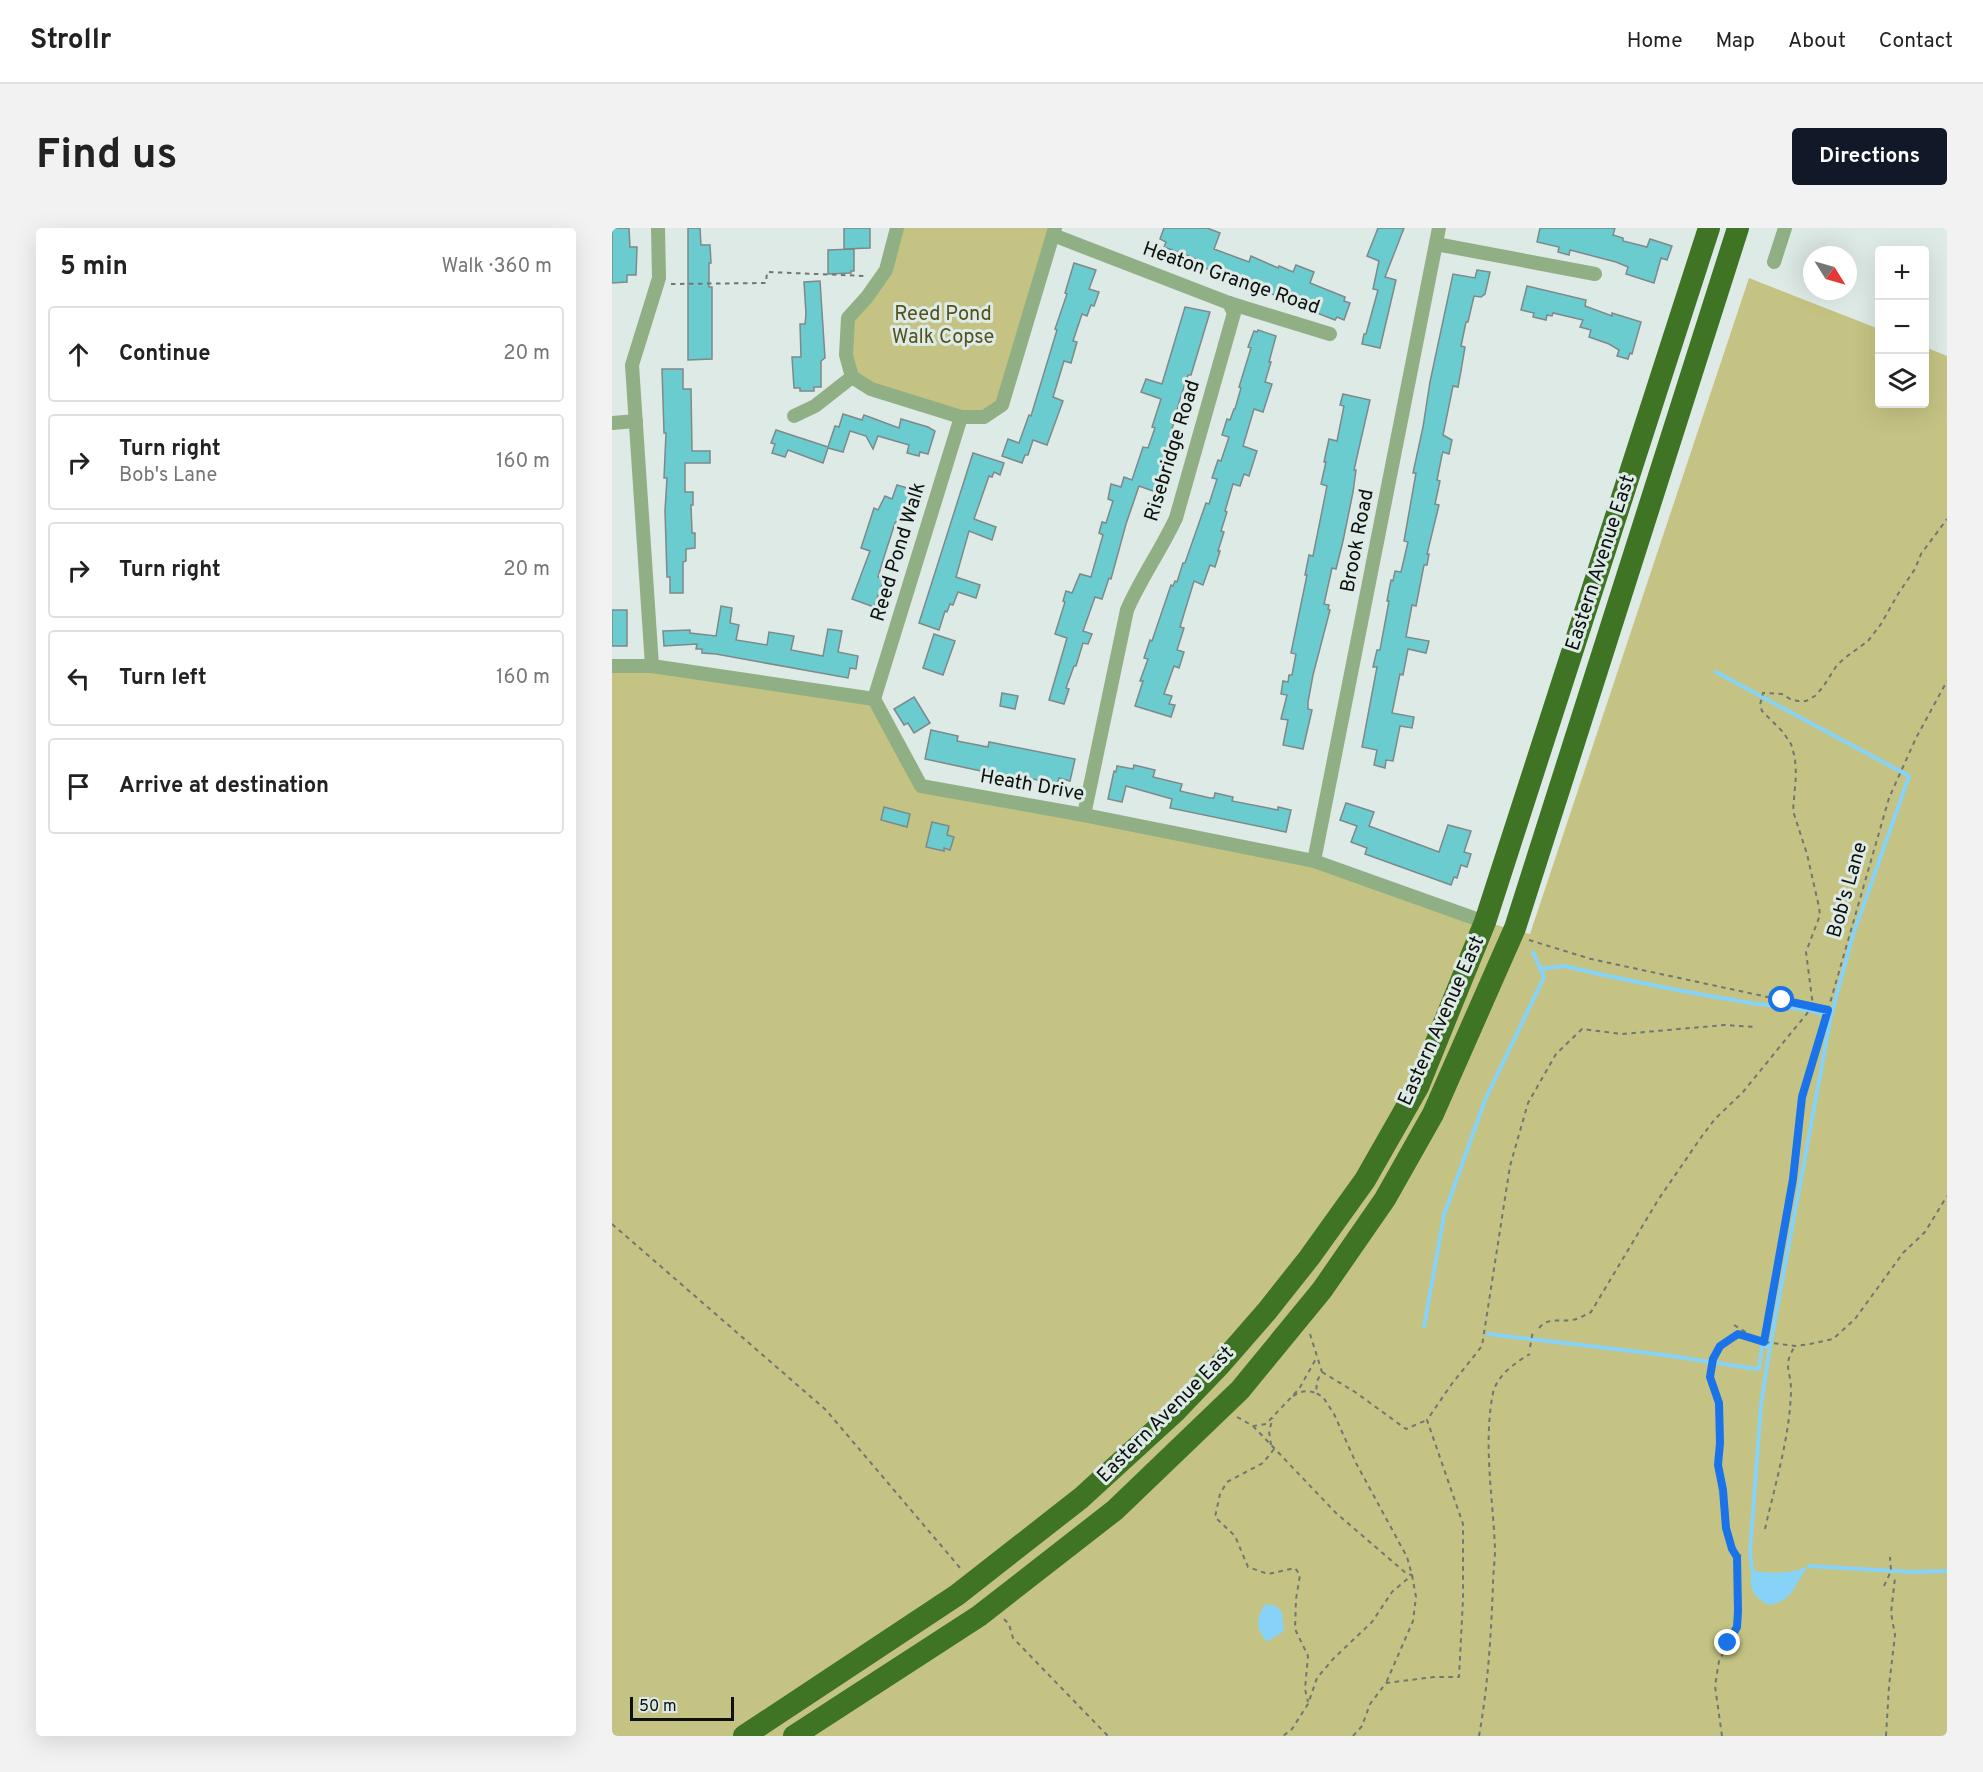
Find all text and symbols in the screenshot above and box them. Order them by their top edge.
text: Strollr [30,23,112,59]
text: Home [1627,28,1683,55]
text: Map [1716,28,1755,55]
text: About [1788,28,1846,55]
text: Contact [1879,28,1953,55]
button: Directions [1792,128,1947,185]
text: Find us [36,130,177,183]
street label: Heaton Grange Road [1139,236,1323,322]
north arrow [1803,246,1857,300]
map controls [1875,246,1929,408]
button: + [1875,246,1929,300]
text: 5 min [60,251,128,284]
text: Walk · 360 m [441,254,552,280]
button: − [1875,300,1929,354]
park label: Reed Pond Walk Copse [892,302,994,351]
icon: ahead [62,338,95,371]
text: Continue [119,341,210,368]
text: 20 m [503,341,550,367]
button: layers [1875,354,1929,408]
street label: Risebridge Road [1139,377,1207,525]
text: Turn right [119,436,221,463]
icon: right [62,446,95,479]
text: 160 m [496,449,550,475]
text: Bob's Lane [119,463,217,489]
street label: Eastern Avenue East [1560,472,1642,654]
street label: Reed Pond Walk [865,479,933,625]
street label: Brook Road [1335,487,1381,595]
icon: right [62,554,95,587]
text: Turn right [119,557,221,584]
text: 20 m [503,557,550,583]
icon: left [62,662,95,695]
text: Turn left [119,665,207,692]
text: 160 m [496,665,550,691]
street label: Heath Drive [978,764,1086,808]
icon: arrive [62,770,95,803]
text: Arrive at destination [119,773,329,800]
street label: Bob's Lane [1822,839,1874,941]
street label: Eastern Avenue East [1393,932,1491,1110]
route start [1768,986,1794,1012]
street label: Eastern Avenue East [1092,1341,1240,1489]
route end [1714,1629,1740,1655]
scale bar [630,1694,734,1722]
text: 50 m [639,1697,677,1717]

